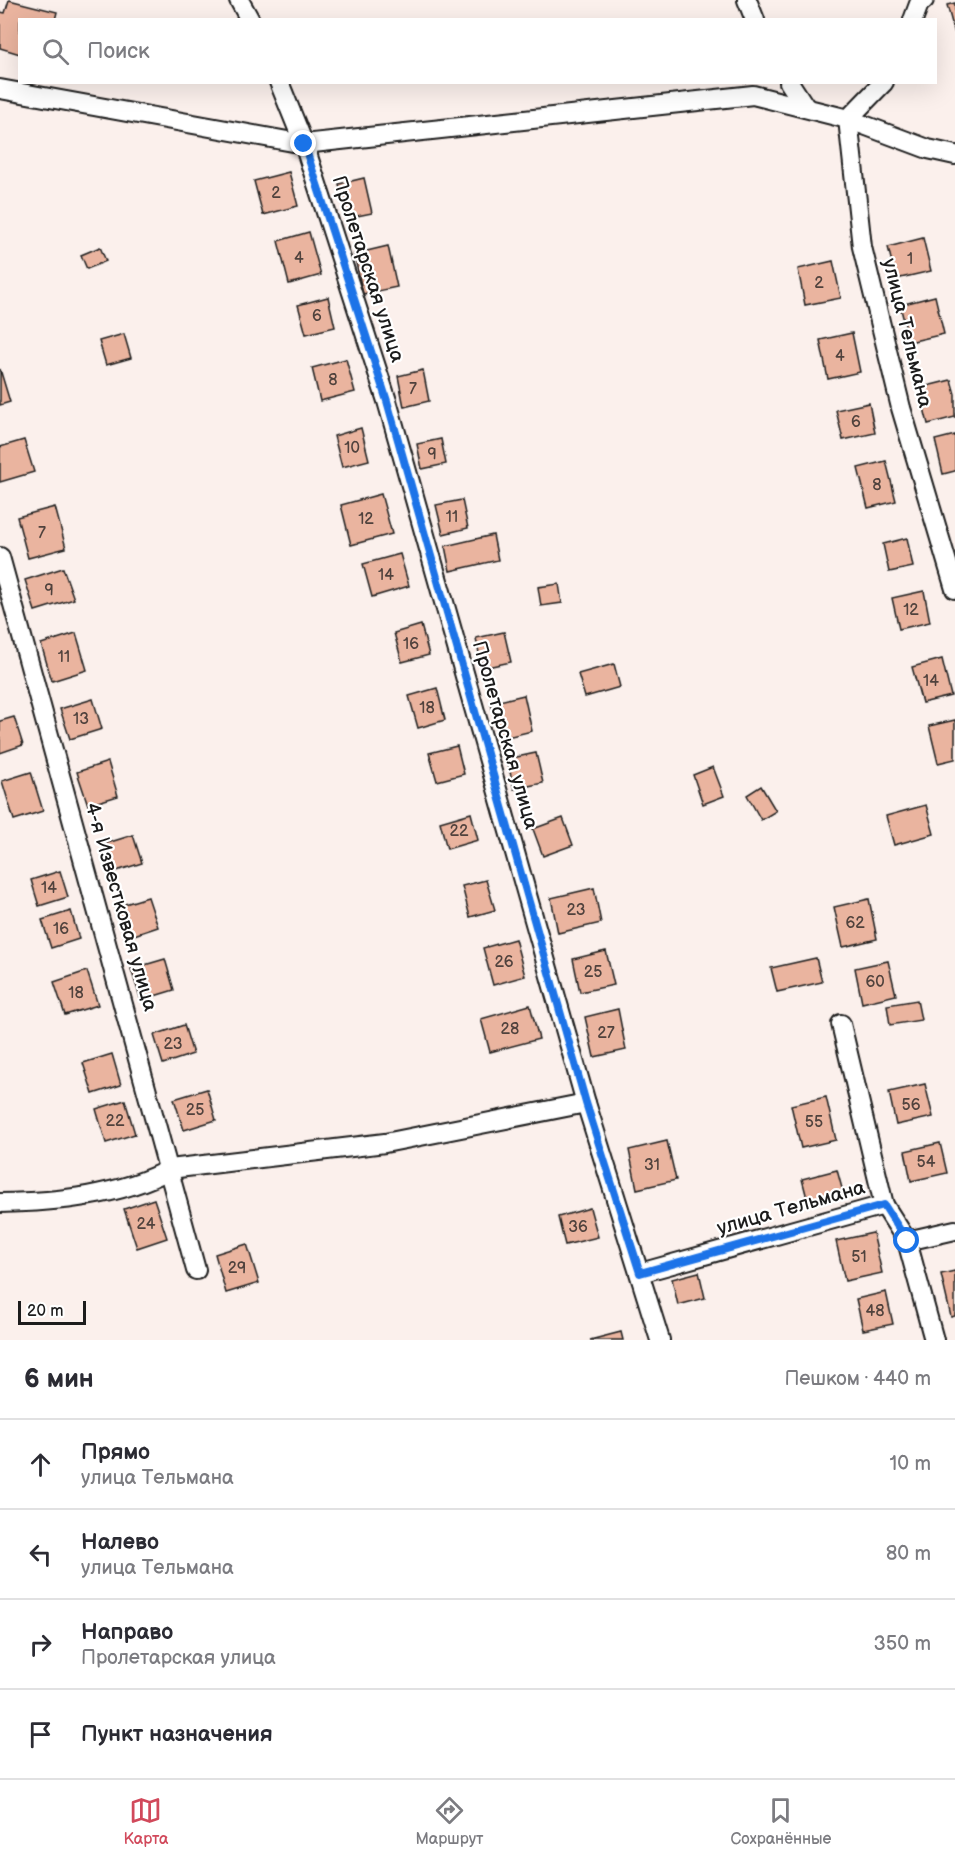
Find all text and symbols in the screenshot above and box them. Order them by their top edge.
search box [18,18,937,84]
icon: search [39,35,72,68]
text: Поиск [87,38,150,65]
route end [290,130,316,156]
street label: Пролетарская улица [326,173,410,366]
house number: 2 [271,184,281,203]
house number: 4 [294,249,304,268]
house number: 1 [907,250,913,269]
street label: улица Тельмана [877,256,937,410]
house number: 2 [814,274,824,293]
house number: 6 [312,307,322,326]
house number: 4 [835,347,845,366]
house number: 8 [328,371,338,390]
house number: 7 [409,380,417,399]
house number: 6 [851,413,861,432]
house number: 10 [344,439,360,458]
house number: 9 [427,445,437,464]
house number: 8 [872,476,882,495]
house number: 11 [446,508,458,527]
house number: 12 [358,510,374,529]
house number: 7 [38,524,46,543]
house number: 14 [378,566,394,585]
house number: 9 [44,581,54,600]
house number: 12 [903,601,919,620]
house number: 16 [403,635,419,654]
street label: Пролетарская улица [467,638,543,832]
house number: 11 [58,648,70,667]
house number: 14 [923,672,939,691]
house number: 18 [419,699,435,718]
house number: 13 [73,710,89,729]
street label: 4-я Известковая улица [80,800,162,1014]
house number: 22 [450,822,469,841]
house number: 14 [41,879,57,898]
house number: 23 [567,901,586,920]
house number: 62 [845,914,865,933]
house number: 16 [53,920,69,939]
house number: 26 [494,953,514,972]
house number: 25 [584,963,602,982]
house number: 60 [865,973,885,992]
house number: 18 [68,984,84,1003]
house number: 28 [501,1020,519,1039]
house number: 27 [597,1024,615,1043]
house number: 23 [164,1035,183,1054]
house number: 56 [902,1096,921,1115]
house number: 25 [186,1101,204,1120]
house number: 22 [106,1112,125,1131]
house number: 55 [805,1113,823,1132]
house number: 54 [917,1153,936,1172]
house number: 31 [644,1156,660,1175]
street label: улица Тельмана [714,1175,868,1241]
house number: 24 [137,1215,156,1234]
house number: 36 [568,1218,588,1237]
route start [893,1227,919,1253]
house number: 51 [851,1248,867,1267]
house number: 29 [228,1259,246,1278]
scale bar [18,1298,86,1326]
text: 20 m [27,1302,63,1321]
house number: 48 [865,1302,885,1321]
text: 6 мин [24,1364,94,1395]
text: Пешком · 440 m [784,1367,931,1391]
text: Прямо [81,1439,150,1466]
icon: ahead [24,1448,57,1481]
text: 10 m [890,1452,931,1476]
text: улица Тельмана [81,1466,234,1490]
text: Налево [81,1529,159,1556]
icon: left [24,1538,57,1571]
text: 80 m [886,1542,931,1566]
text: улица Тельмана [81,1556,234,1580]
text: Направо [81,1619,173,1646]
icon: right [24,1628,57,1661]
text: 350 m [874,1632,931,1656]
text: Пролетарская улица [81,1646,276,1670]
icon: arrive [24,1718,57,1751]
text: Пункт назначения [81,1721,273,1748]
tab: Карта [123,1794,169,1849]
tab: Маршрут [415,1794,483,1849]
tab: Сохранённые [730,1794,832,1849]

